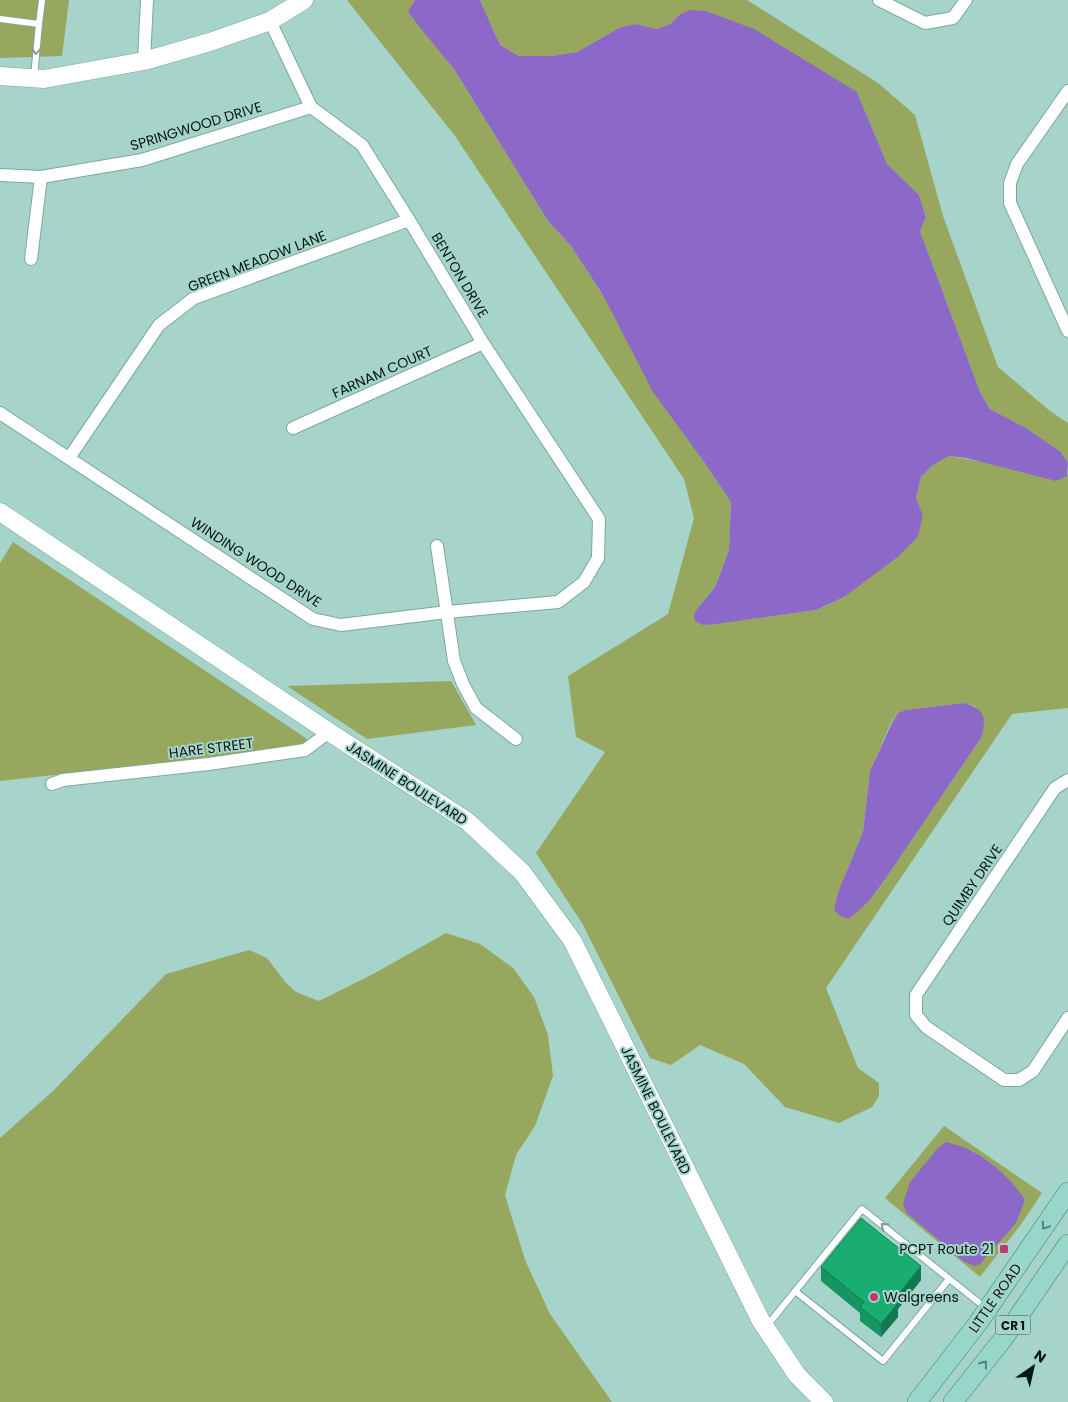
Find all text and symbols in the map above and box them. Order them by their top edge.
one-way arrow [31,47,42,55]
street label: SPRINGWOOD DRIVE [128,96,264,156]
street label: GREEN MEADOW LANE [185,225,329,297]
street label: BENTON DRIVE [427,229,493,321]
street label: FARNAM COURT [329,341,436,403]
street label: WINDING WOOD DRIVE [187,512,325,612]
street label: HARE STREET [168,733,255,763]
street label: JASMINE BOULEVARD [342,736,472,830]
street label: QUIMBY DRIVE [937,840,1007,930]
street label: JASMINE BOULEVARD [616,1042,696,1178]
one-way arrow [1042,1220,1051,1229]
one-way arrow [881,1224,890,1232]
place label: PCPT Route 21 [899,1239,994,1259]
marker: PCPT Route 21 [998,1243,1010,1255]
street label: LITTLE ROAD [964,1259,1026,1337]
place label: Walgreens [884,1287,959,1307]
marker: Walgreens [868,1291,880,1303]
road number: CR 1 [996,1316,1030,1334]
north arrow [1008,1342,1058,1392]
text: N [1030,1345,1050,1367]
one-way arrow [978,1361,986,1370]

